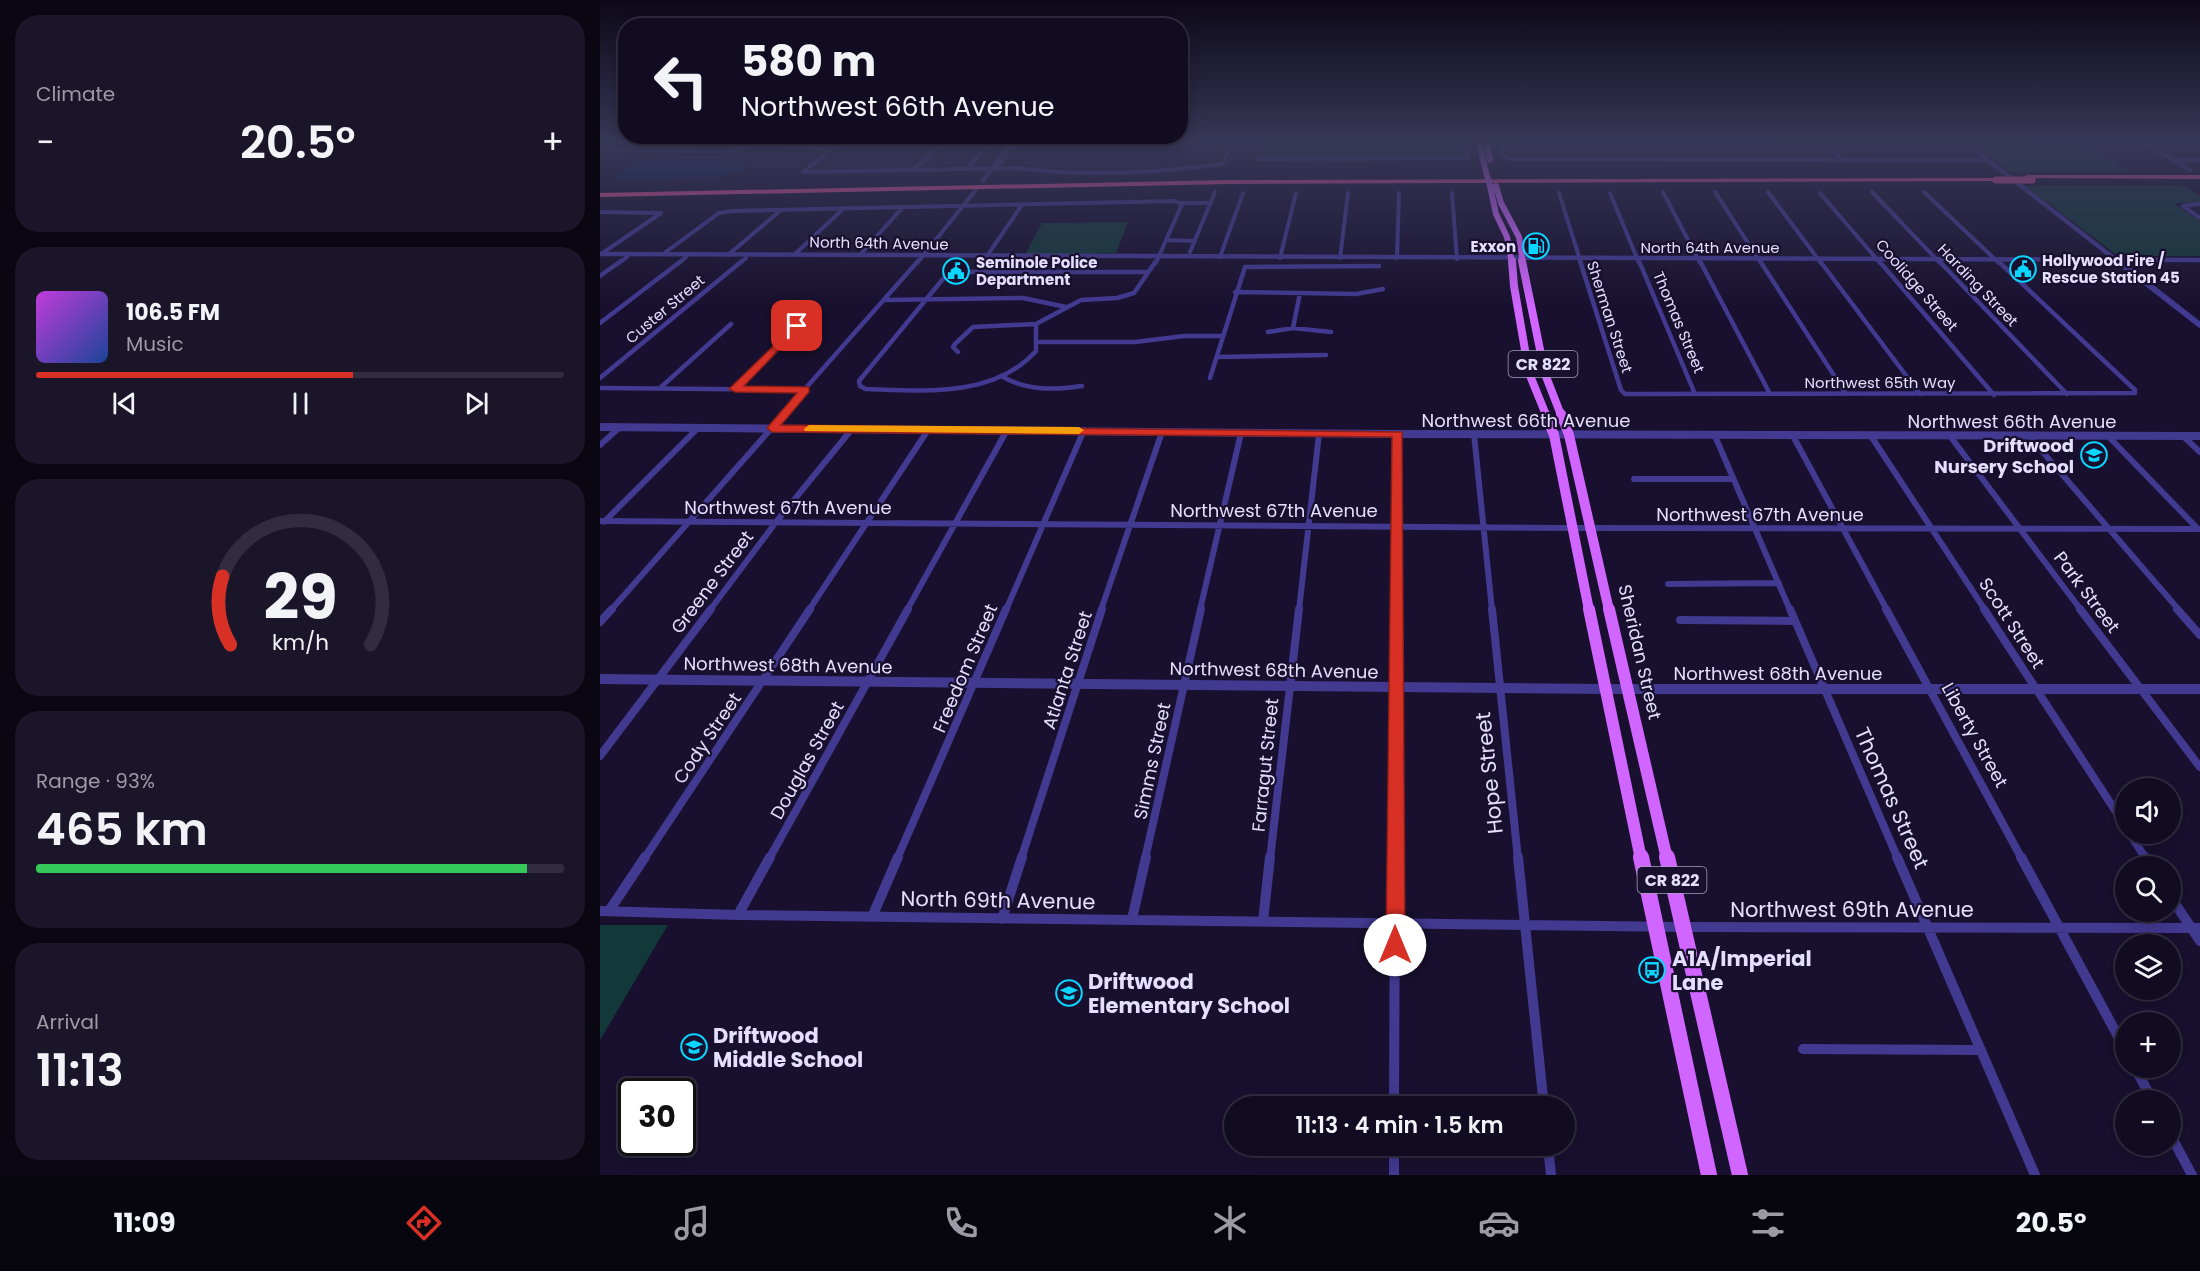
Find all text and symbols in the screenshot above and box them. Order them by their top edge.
text: 580 m [741,32,876,91]
icon: left [642,42,720,120]
text: Climate [36,80,115,108]
text: Northwest 66th Avenue [741,88,1054,125]
text: 20.5° [240,111,356,174]
text: − [36,119,54,166]
text: + [541,119,564,166]
street label: North 64th Avenue [809,231,949,255]
fuel station icon: Exxon [1521,231,1551,261]
street label: Coolidge Street [1871,234,1963,336]
place label: Exxon [1471,236,1516,257]
street label: North 64th Avenue [1640,237,1780,258]
street label: Harding Street [1933,239,2023,331]
place label: Hollywood Fire / Rescue Station 45 [2042,250,2180,288]
place label: Seminole Police Department [976,252,1097,290]
public building icon: Hollywood Fire / Rescue Station 45 [2008,254,2038,284]
public building icon: Seminole Police Department [941,256,971,286]
street label: Sherman Street [1582,258,1638,376]
street label: Thomas Street [1648,268,1710,376]
street label: Custer Street [621,270,709,348]
text: 106.5 FM [126,297,220,328]
pin [771,300,822,351]
icon: arrive [780,309,813,342]
text: Music [126,330,184,358]
road number: CR 822 [1508,351,1578,377]
street label: Northwest 65th Way [1805,372,1956,393]
icon: previous [108,387,141,420]
icon: pause [284,387,317,420]
icon: next [460,387,493,420]
street label: Northwest 66th Avenue [1422,408,1630,433]
street label: Northwest 66th Avenue [1908,409,2116,434]
place label: Driftwood Nursery School [1934,433,2074,479]
school or university icon: Driftwood Nursery School [2079,440,2109,470]
street label: Northwest 67th Avenue [684,495,892,520]
street label: Northwest 67th Avenue [1170,498,1378,523]
street label: Northwest 67th Avenue [1656,502,1864,527]
street label: Greene Street [665,525,759,639]
street label: Park Street [2048,546,2126,638]
text: 29 [263,553,337,641]
street label: Scott Street [1973,573,2051,673]
street label: Sheridan Street [1612,582,1668,722]
street label: Freedom Street [927,600,1003,736]
street label: Atlanta Street [1036,608,1098,732]
text: km/h [271,627,329,658]
street label: Northwest 68th Avenue [683,651,893,679]
street label: Northwest 68th Avenue [1169,656,1379,684]
street label: Northwest 68th Avenue [1674,661,1882,686]
street label: Liberty Street [1936,678,2014,792]
street label: Cody Street [667,687,747,789]
street label: Douglas Street [764,696,850,824]
street label: Farragut Street [1246,697,1284,833]
street label: Simms Street [1127,700,1177,822]
street label: Hope Street [1468,711,1510,835]
street label: Thomas Street [1848,723,1936,873]
text: Range · 93% [36,767,155,795]
map controls [2115,778,2181,1156]
button: sound [2115,778,2181,844]
text: 465 km [36,798,208,861]
button: search [2115,856,2181,922]
road number: CR 822 [1638,867,1706,893]
street label: North 69th Avenue [900,884,1096,916]
street label: Northwest 69th Avenue [1730,895,1974,924]
position arrow [1363,913,1427,977]
button: layers [2115,934,2181,1000]
place label: A1A/Imperial Lane [1672,944,1812,997]
bus stop icon: A1A/Imperial Lane [1637,955,1667,985]
place label: Driftwood Elementary School [1088,967,1290,1020]
school or university icon: Driftwood Elementary School [1054,978,1084,1008]
text: Arrival [36,1008,99,1036]
button: + [2115,1012,2181,1078]
place label: Driftwood Middle School [713,1021,863,1074]
school or university icon: Driftwood Middle School [679,1032,709,1062]
text: 11:13 [36,1039,124,1102]
speed limit sign: 30 [618,1078,696,1156]
button: − [2115,1090,2181,1156]
text: 11:13 · 4 min · 1.5 km [1295,1110,1504,1141]
icon: directions [403,1202,445,1244]
icon: music [671,1202,713,1244]
icon: phone [940,1202,982,1244]
icon: climate [1209,1202,1251,1244]
icon: car [1478,1202,1520,1244]
icon: filters [1747,1202,1789,1244]
text: 11:09 [113,1204,176,1241]
text: 20.5° [2016,1204,2087,1241]

